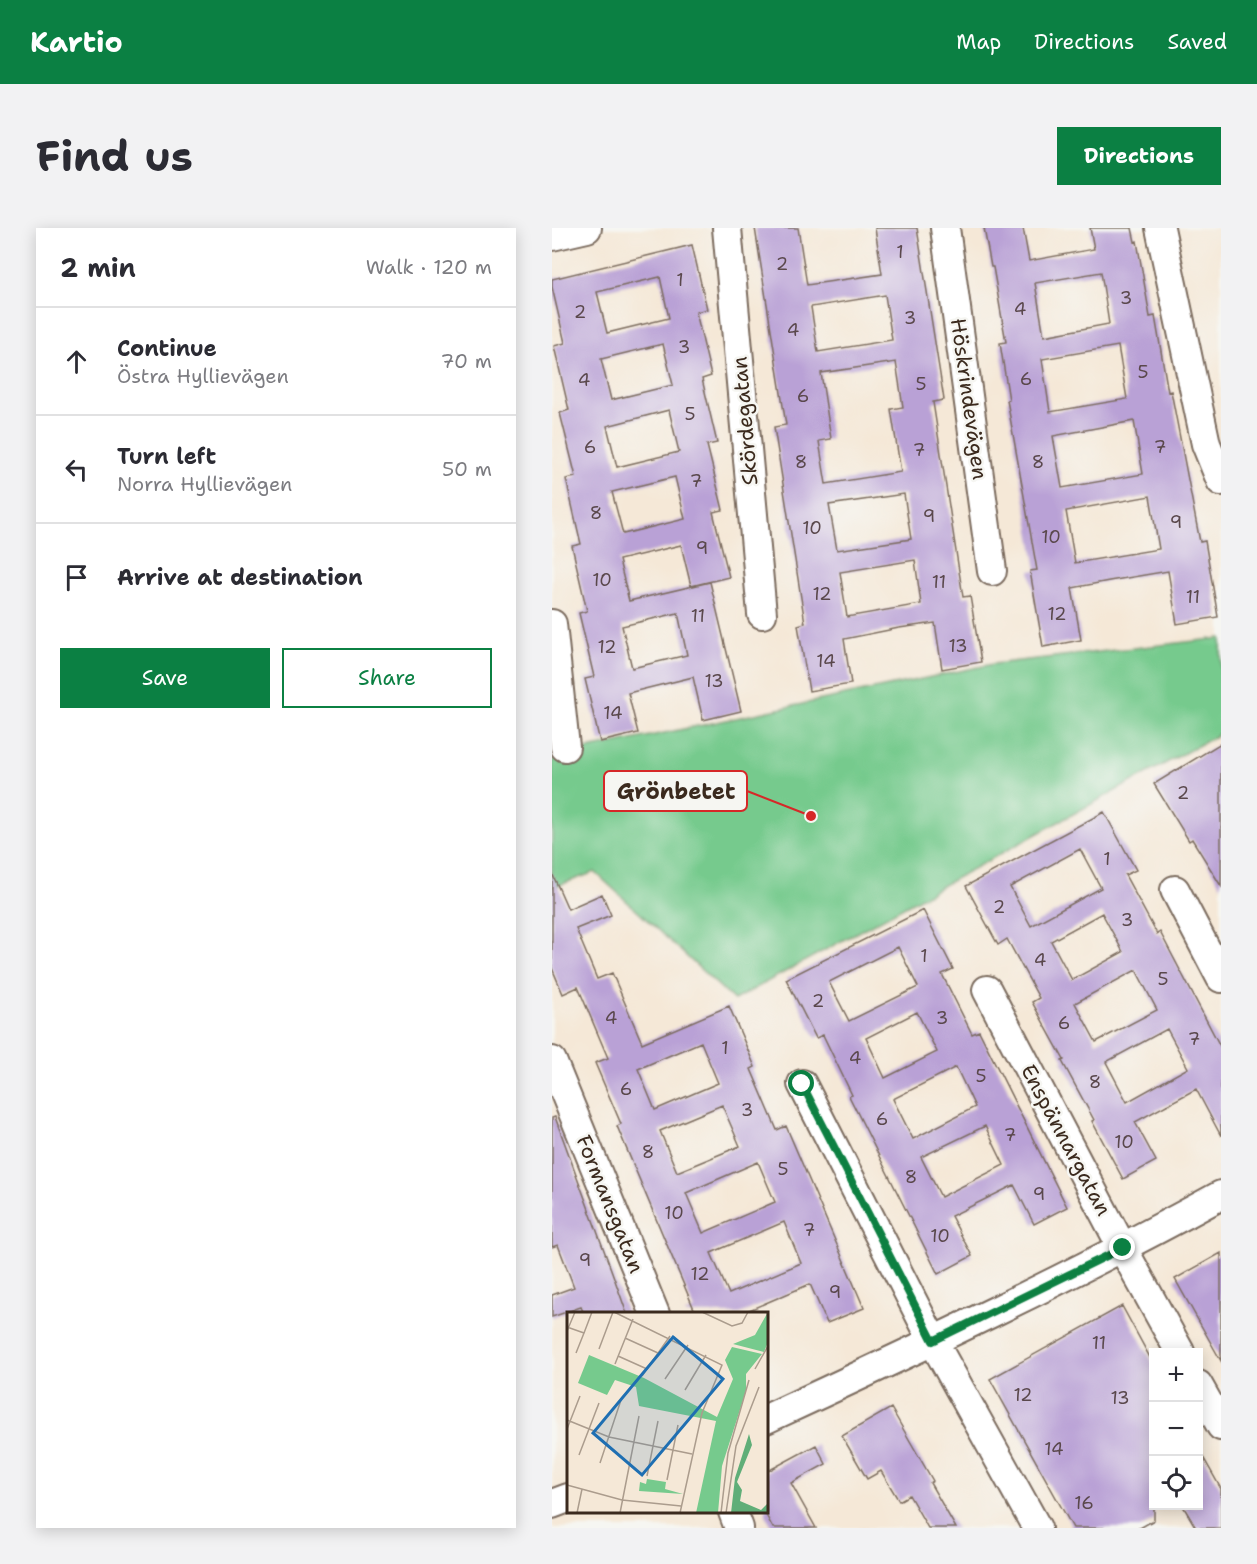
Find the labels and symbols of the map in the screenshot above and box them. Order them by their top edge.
house number: 1 [896,240,904,264]
house number: 2 [776,252,788,276]
house number: 1 [676,268,684,292]
house number: 3 [1120,286,1132,310]
house number: 4 [1014,297,1026,321]
house number: 2 [574,300,586,324]
house number: 3 [904,306,916,330]
street label: Höskrindevägen [944,316,994,482]
house number: 4 [787,318,799,342]
house number: 3 [678,335,690,359]
street label: Skördegatan [725,355,765,487]
house number: 5 [1137,360,1149,384]
house number: 6 [1020,367,1032,391]
house number: 4 [578,368,590,392]
house number: 5 [915,372,927,396]
house number: 6 [797,384,809,408]
house number: 5 [684,402,696,426]
house number: 6 [584,435,596,459]
house number: 7 [1154,435,1166,459]
house number: 7 [913,438,925,462]
house number: 8 [795,450,807,474]
house number: 8 [1032,450,1044,474]
house number: 7 [690,469,702,493]
house number: 8 [590,501,602,525]
house number: 9 [923,504,935,528]
house number: 9 [1170,510,1182,534]
house number: 10 [802,516,822,540]
house number: 10 [1041,525,1061,549]
house number: 9 [696,536,708,560]
house number: 10 [592,568,612,592]
house number: 11 [932,570,946,594]
house number: 12 [812,582,832,606]
house number: 11 [1186,585,1200,609]
house number: 12 [1047,602,1067,626]
house number: 11 [691,604,705,628]
house number: 13 [948,634,968,658]
house number: 12 [597,635,617,659]
house number: 14 [816,649,836,673]
house number: 13 [704,669,724,693]
house number: 14 [603,701,623,725]
callout: Grönbetet [604,771,747,811]
text: Grönbetet [617,777,736,806]
house number: 2 [1177,781,1189,805]
house number: 1 [1103,847,1111,871]
house number: 2 [993,895,1005,919]
house number: 3 [1121,908,1133,932]
house number: 1 [920,944,928,968]
house number: 4 [1034,948,1046,972]
house number: 5 [1157,967,1169,991]
house number: 2 [812,989,824,1013]
house number: 4 [605,1006,617,1030]
house number: 3 [936,1006,948,1030]
house number: 6 [1058,1011,1070,1035]
house number: 7 [1188,1027,1200,1051]
house number: 1 [721,1036,729,1060]
house number: 4 [849,1046,861,1070]
street label: Enspännargatan [1014,1059,1118,1221]
house number: 5 [975,1064,987,1088]
route start [788,1070,814,1096]
house number: 8 [1089,1070,1101,1094]
house number: 6 [620,1077,632,1101]
house number: 3 [741,1098,753,1122]
house number: 6 [876,1107,888,1131]
house number: 7 [1004,1123,1016,1147]
house number: 10 [1114,1130,1134,1154]
street label: Formansgatan [570,1131,650,1277]
house number: 8 [642,1140,654,1164]
house number: 5 [777,1157,789,1181]
house number: 8 [905,1165,917,1189]
house number: 9 [1033,1182,1045,1206]
house number: 10 [664,1201,684,1225]
house number: 7 [803,1218,815,1242]
house number: 10 [930,1224,950,1248]
route end [1109,1234,1135,1260]
house number: 9 [579,1248,591,1272]
house number: 12 [690,1262,710,1286]
house number: 9 [829,1280,841,1304]
inset map [567,1312,768,1513]
house number: 11 [1092,1331,1106,1355]
house number: 12 [1013,1383,1033,1407]
house number: 13 [1110,1386,1130,1410]
house number: 14 [1044,1437,1064,1461]
house number: 16 [1074,1491,1094,1515]

